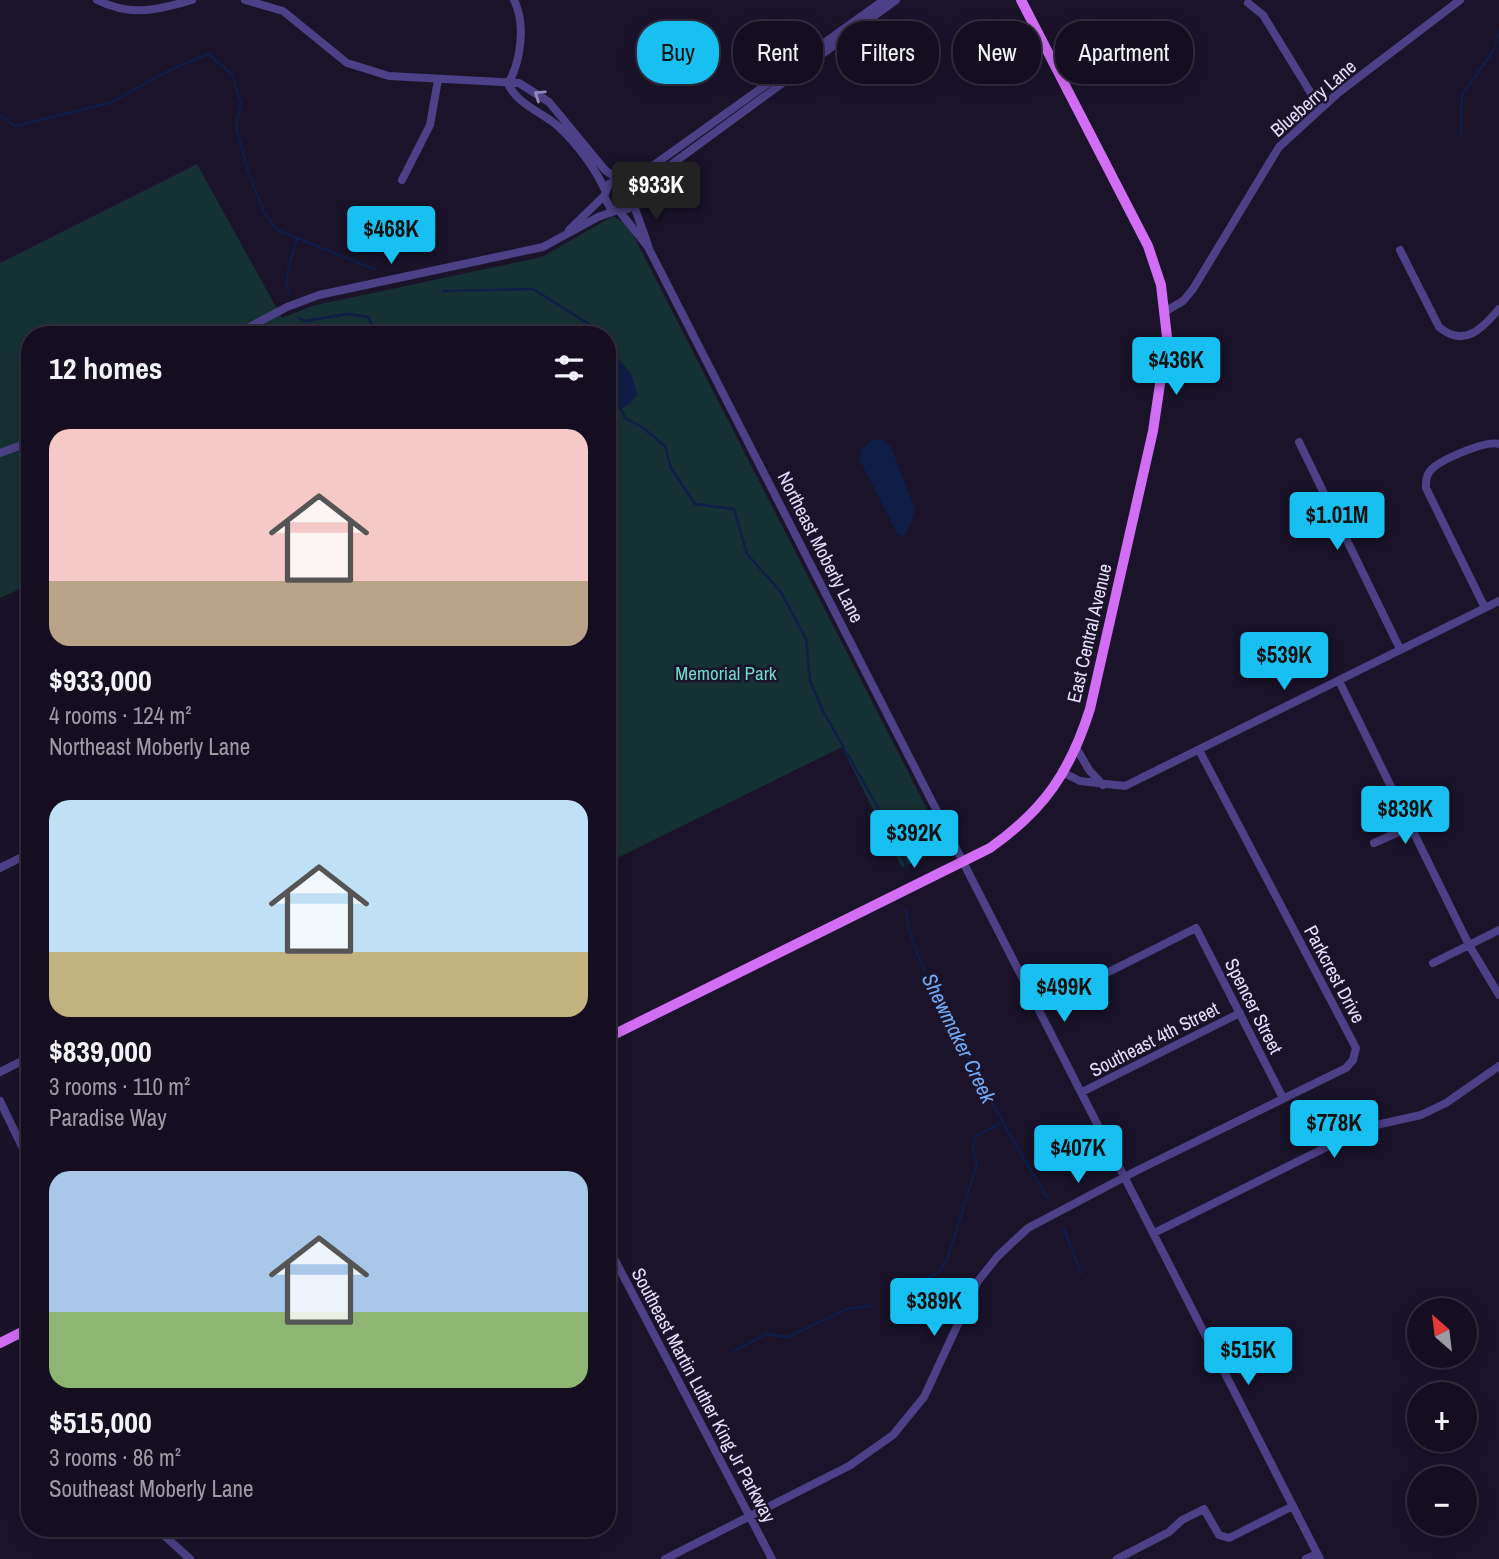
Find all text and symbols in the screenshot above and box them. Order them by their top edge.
chip: Buy [637,21,719,84]
chip: Rent [733,21,823,84]
chip: Filters [837,21,939,84]
chip: New [953,21,1041,84]
chip: Apartment [1055,21,1193,84]
street label: Blueberry Lane [1265,54,1361,142]
one-way arrow [534,91,547,103]
pin: $933K [607,162,705,222]
text: $933K [628,169,684,200]
pin: $468K [342,206,440,266]
text: $468K [363,213,419,244]
pin: $436K [1127,338,1225,397]
text: $436K [1148,344,1204,375]
text: 12 homes [49,348,163,388]
icon: filters [550,349,588,387]
street label: Northeast Moberly Lane [772,467,870,627]
icon: home [256,475,382,601]
pin: $1.01M [1280,492,1394,552]
text: $1.01M [1306,499,1368,530]
street label: East Central Avenue [1060,561,1118,705]
pin: $539K [1235,632,1333,692]
text: $539K [1256,639,1312,670]
text: $933,000 [49,660,152,700]
park label: Memorial Park [675,660,777,686]
text: 4 rooms · 124 m² [49,700,192,731]
text: Northeast Moberly Lane [49,731,250,762]
pin: $839K [1356,786,1454,846]
text: $839K [1377,793,1433,824]
pin: $392K [865,810,963,870]
text: $392K [886,817,942,848]
icon: home [256,846,382,972]
street label: Parkcrest Drive [1298,921,1372,1027]
street label: Spencer Street [1219,954,1289,1059]
pin: $499K [1015,964,1113,1024]
water label: Shewmaker Creek [915,968,1004,1109]
text: $499K [1036,971,1092,1002]
street label: Southeast 4th Street [1085,995,1224,1083]
text: $839,000 [49,1031,152,1071]
text: 3 rooms · 110 m² [49,1071,190,1102]
pin: $778K [1285,1100,1383,1160]
text: Paradise Way [49,1102,167,1133]
text: $778K [1306,1107,1362,1138]
pin: $407K [1029,1126,1127,1185]
text: $407K [1050,1132,1106,1163]
icon: home [256,1217,382,1343]
street label: Southeast Martin Luther King Jr Parkway [626,1263,782,1527]
pin: $389K [885,1278,983,1338]
text: $389K [906,1285,962,1316]
north arrow [1407,1298,1477,1368]
map controls [1407,1298,1477,1536]
pin: $515K [1199,1328,1297,1387]
text: $515K [1220,1334,1276,1365]
button: + [1407,1382,1477,1452]
text: $515,000 [49,1402,152,1442]
text: 3 rooms · 86 m² [49,1442,181,1473]
button: − [1407,1466,1477,1536]
text: Southeast Moberly Lane [49,1473,253,1504]

